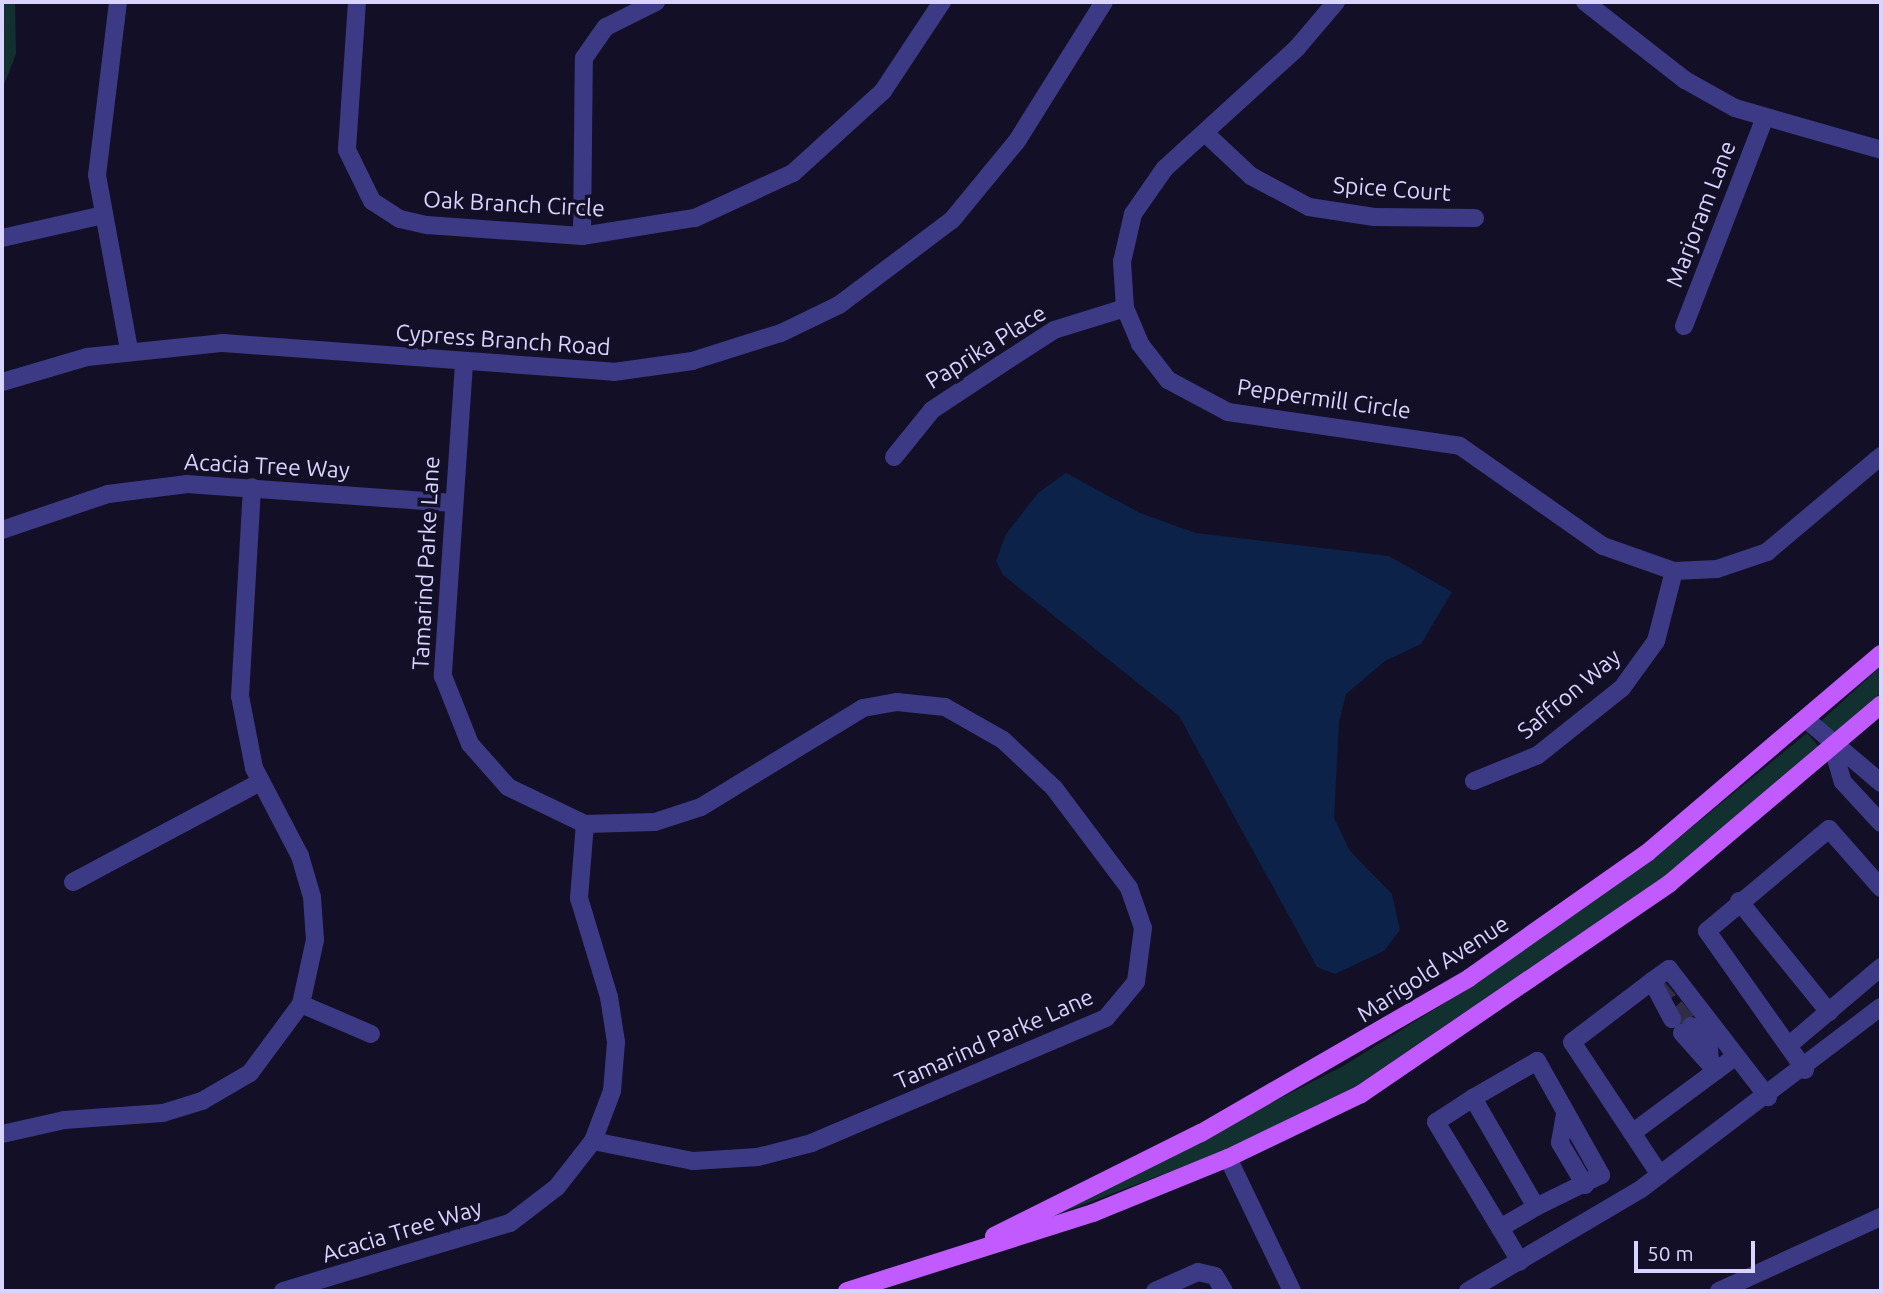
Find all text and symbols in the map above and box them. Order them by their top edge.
street label: Marjoram Lane [1660,137,1742,291]
street label: Spice Court [1332,171,1452,207]
street label: Oak Branch Circle [423,185,605,223]
street label: Paprika Place [921,299,1051,395]
street label: Cypress Branch Road [394,319,612,361]
street label: Peppermill Circle [1235,373,1413,425]
street label: Acacia Tree Way [183,448,351,484]
street label: Tamarind Parke Lane [407,455,445,671]
street label: Saffron Way [1512,643,1626,745]
street label: Marigold Avenue [1352,910,1514,1028]
street label: Tamarind Parke Lane [891,983,1097,1095]
street label: Acacia Tree Way [319,1194,485,1268]
scale bar [1638,1226,1759,1270]
text: 50 m [1647,1241,1694,1265]

